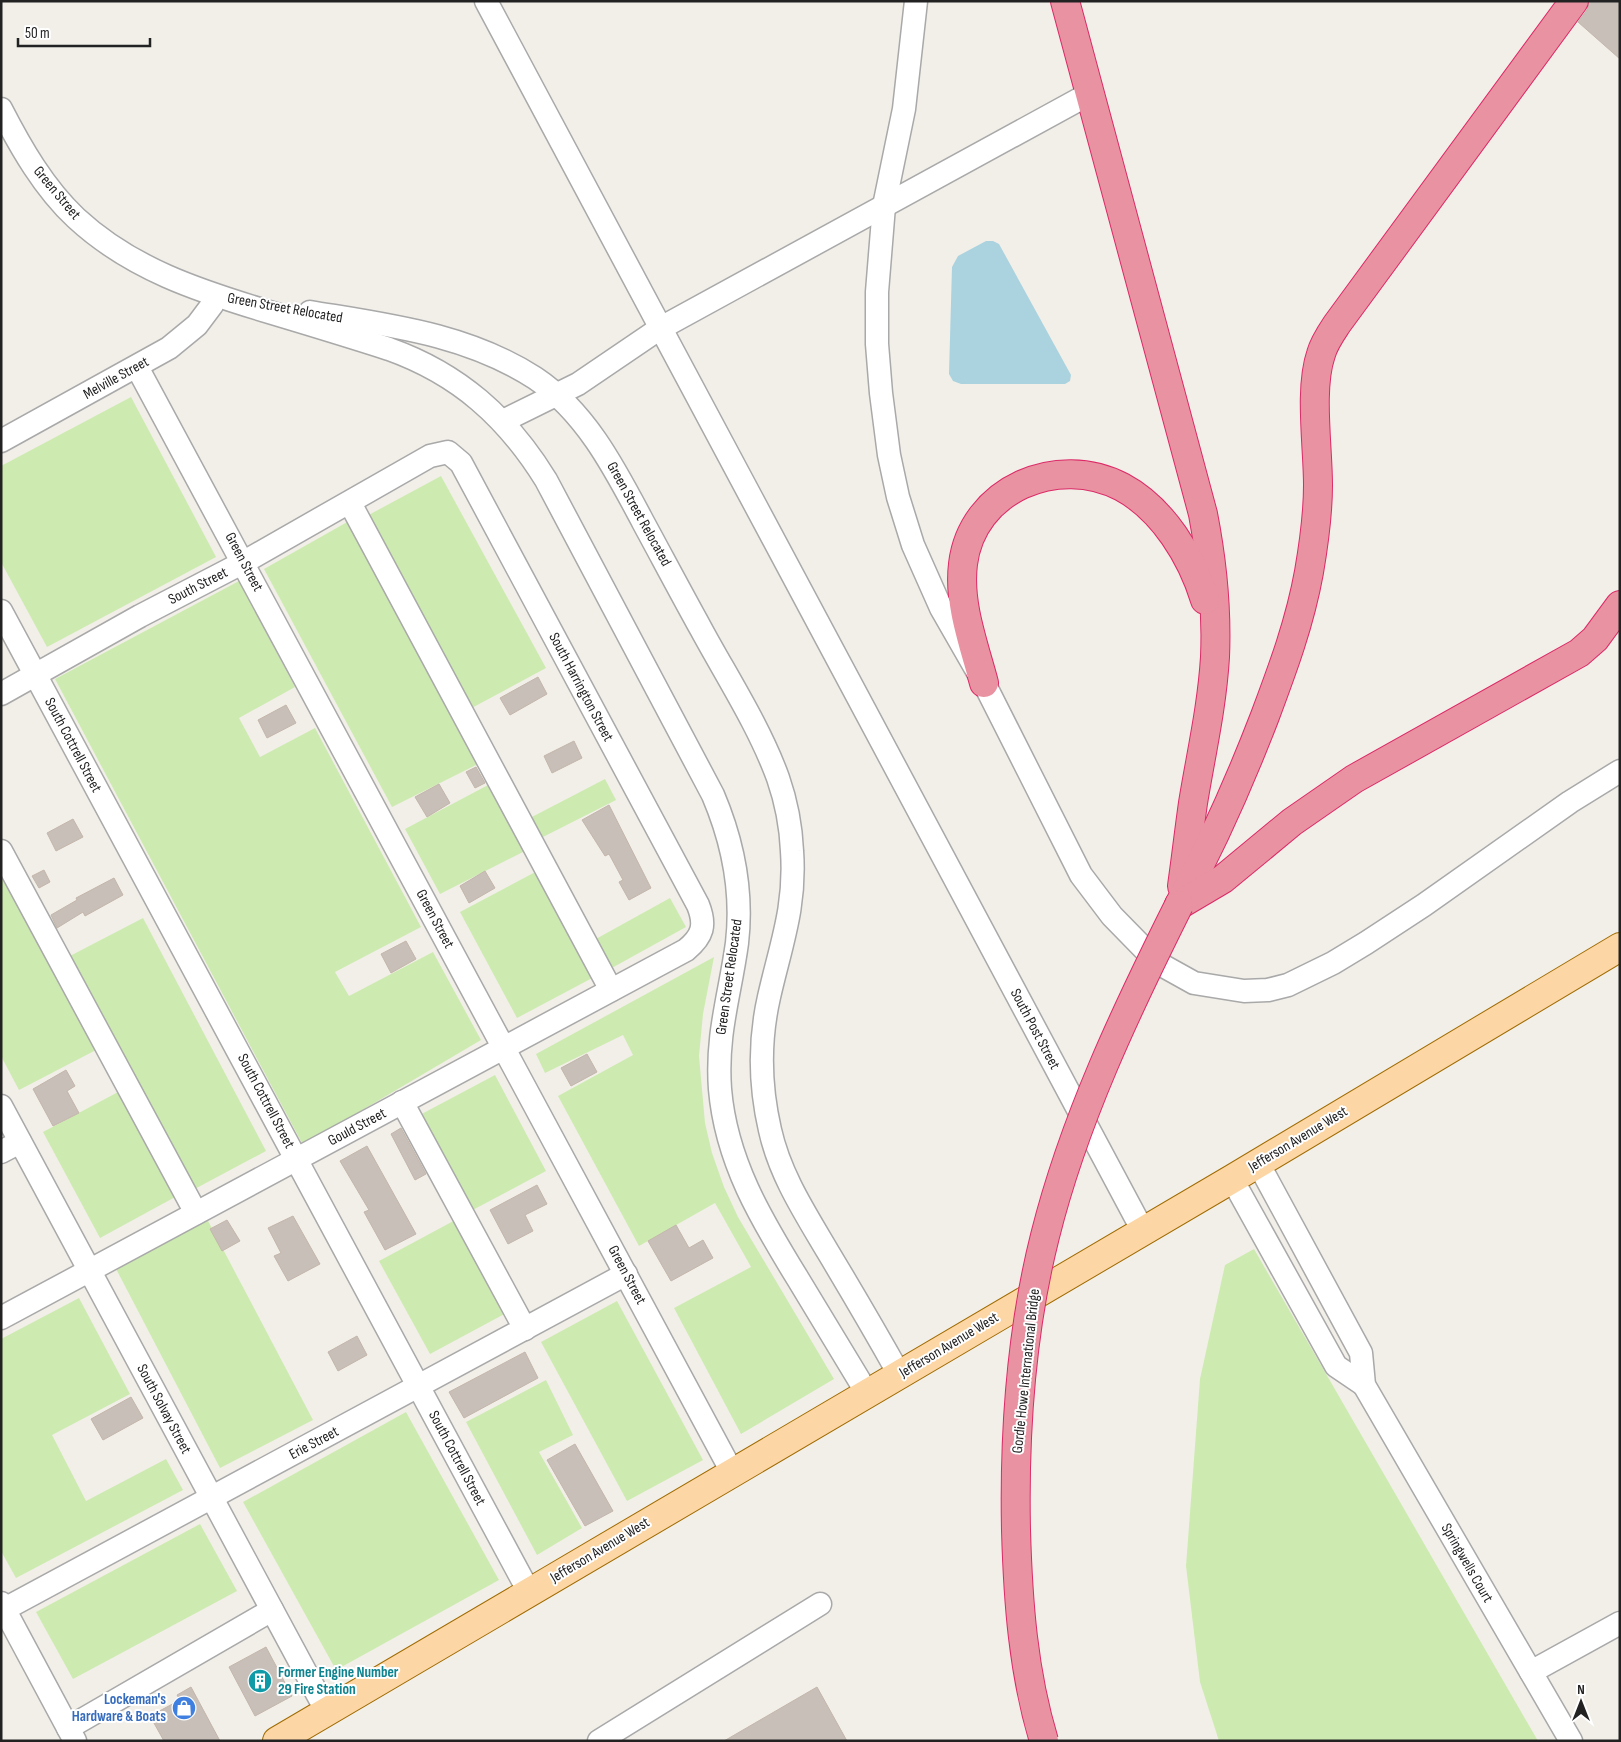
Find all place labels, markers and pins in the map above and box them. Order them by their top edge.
place label: Former Engine Number 29 Fire Station [278,1663,399,1699]
building icon: Former Engine Number 29 Fire Station [247,1668,273,1694]
place label: Lockeman's Hardware & Boats [72,1690,166,1726]
shop icon: Lockeman's Hardware & Boats [171,1695,197,1721]

